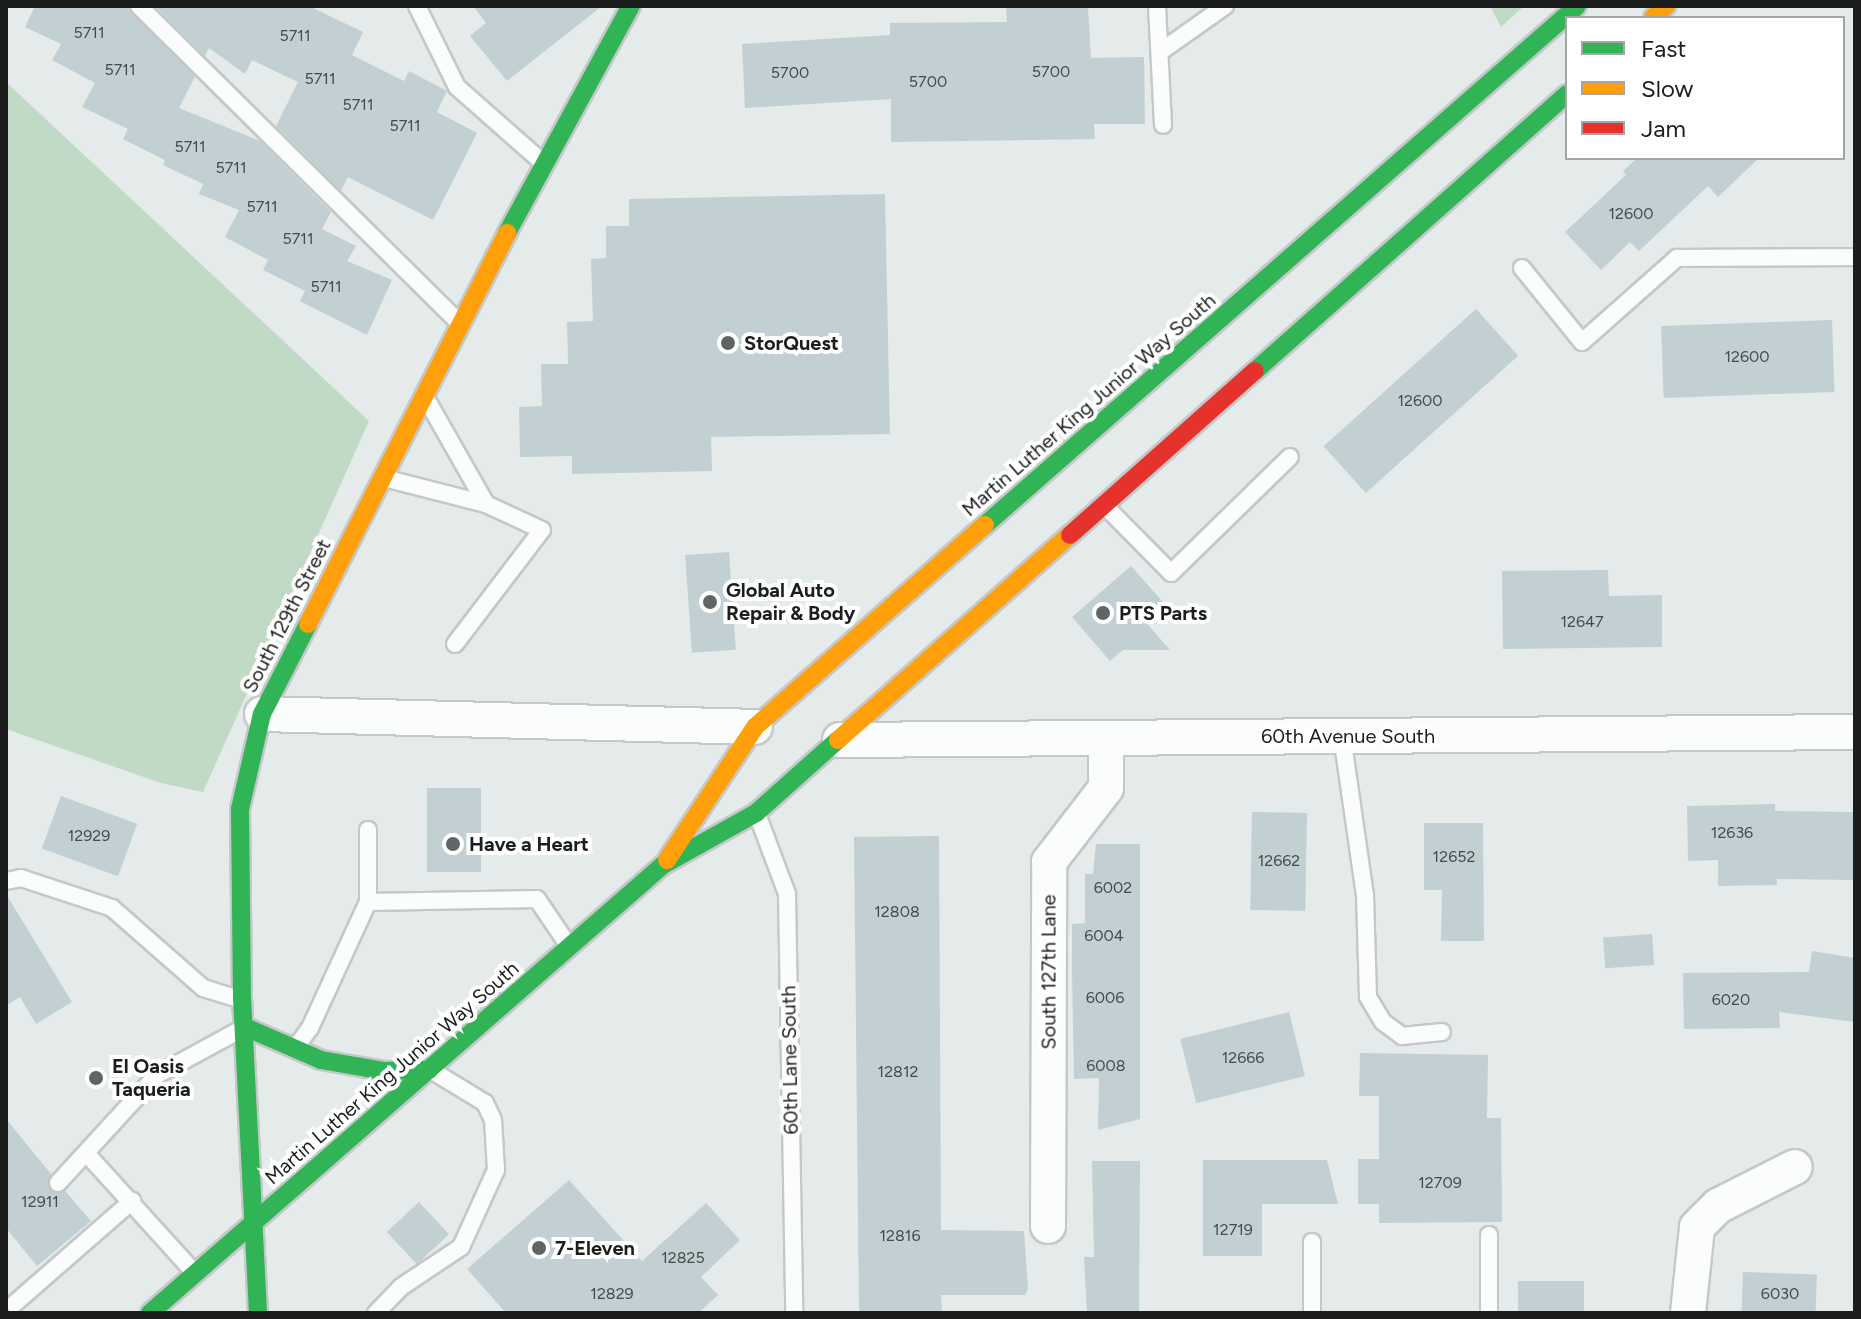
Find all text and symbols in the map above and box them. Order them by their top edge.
legend [1565,16,1845,160]
house number: 5711 [73,23,105,43]
house number: 5711 [279,26,311,46]
text: Fast [1641,34,1686,63]
house number: 5711 [104,60,136,80]
house number: 5700 [1032,62,1070,82]
house number: 5700 [771,63,809,83]
house number: 5711 [304,69,336,89]
house number: 5700 [909,72,947,92]
text: Slow [1641,74,1693,103]
house number: 5711 [342,95,374,115]
text: Jam [1641,114,1686,143]
house number: 5711 [389,116,421,136]
house number: 5711 [174,137,206,157]
house number: 5711 [215,158,247,178]
house number: 5711 [246,197,278,217]
house number: 12600 [1608,204,1654,224]
house number: 5711 [282,229,314,249]
house number: 5711 [310,277,342,297]
street label: Martin Luther King Junior Way South [957,288,1221,522]
place label: StorQuest [744,331,839,355]
marker: StorQuest [719,334,737,352]
house number: 12600 [1724,347,1770,367]
house number: 12600 [1397,391,1443,411]
street label: South 129th Street [238,535,336,697]
place label: Global Auto Repair & Body [726,578,855,625]
marker: Global Auto Repair & Body [701,593,719,611]
place label: PTS Parts [1119,601,1207,625]
marker: PTS Parts [1094,604,1112,622]
house number: 12647 [1560,612,1604,632]
street label: 60th Avenue South [1261,724,1435,748]
house number: 12636 [1711,823,1753,843]
house number: 12929 [68,826,110,846]
place label: Have a Heart [469,832,589,856]
marker: Have a Heart [444,835,462,853]
house number: 12652 [1433,847,1475,867]
house number: 12662 [1258,851,1300,871]
house number: 6002 [1094,878,1132,898]
street label: South 127th Lane [1037,894,1061,1050]
house number: 12808 [874,902,920,922]
house number: 6004 [1084,926,1124,946]
street label: Martin Luther King Junior Way South [260,956,524,1190]
street label: 60th Lane South [777,985,803,1135]
house number: 6006 [1086,988,1124,1008]
house number: 6020 [1712,990,1750,1010]
house number: 12666 [1222,1048,1264,1068]
place label: El Oasis Taqueria [112,1054,191,1101]
house number: 6008 [1086,1056,1126,1076]
house number: 12812 [878,1062,918,1082]
marker: El Oasis Taqueria [87,1069,105,1087]
house number: 12709 [1418,1173,1462,1193]
house number: 12911 [21,1192,59,1212]
house number: 12719 [1213,1220,1253,1240]
house number: 12816 [879,1226,921,1246]
place label: 7-Eleven [555,1236,635,1260]
marker: 7-Eleven [530,1239,548,1257]
house number: 12825 [661,1248,705,1268]
house number: 12829 [590,1284,634,1304]
house number: 6030 [1761,1284,1799,1304]

